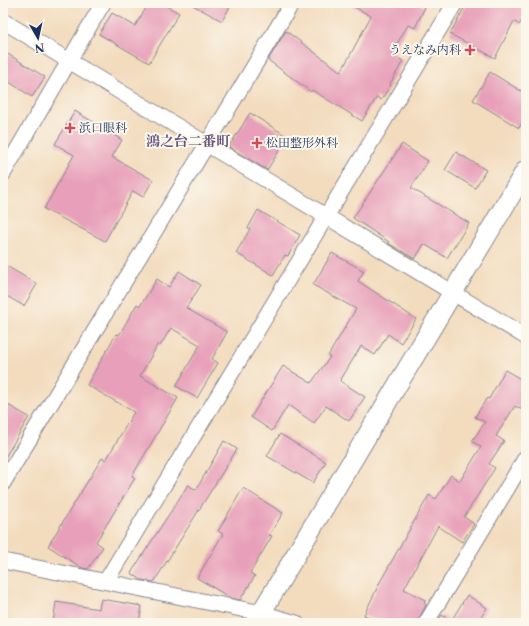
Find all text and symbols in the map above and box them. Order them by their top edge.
north arrow [18,18,58,58]
text: N [33,40,45,56]
place label: うえなみ内科 [389,42,461,57]
marker: うえなみ内科 [464,44,476,56]
place label: 浜口眼科 [79,120,127,135]
marker: 浜口眼科 [64,122,76,134]
district label: 鴻之台二番町 [146,132,231,150]
place label: 松田整形外科 [266,135,338,150]
marker: 松田整形外科 [251,137,263,149]

